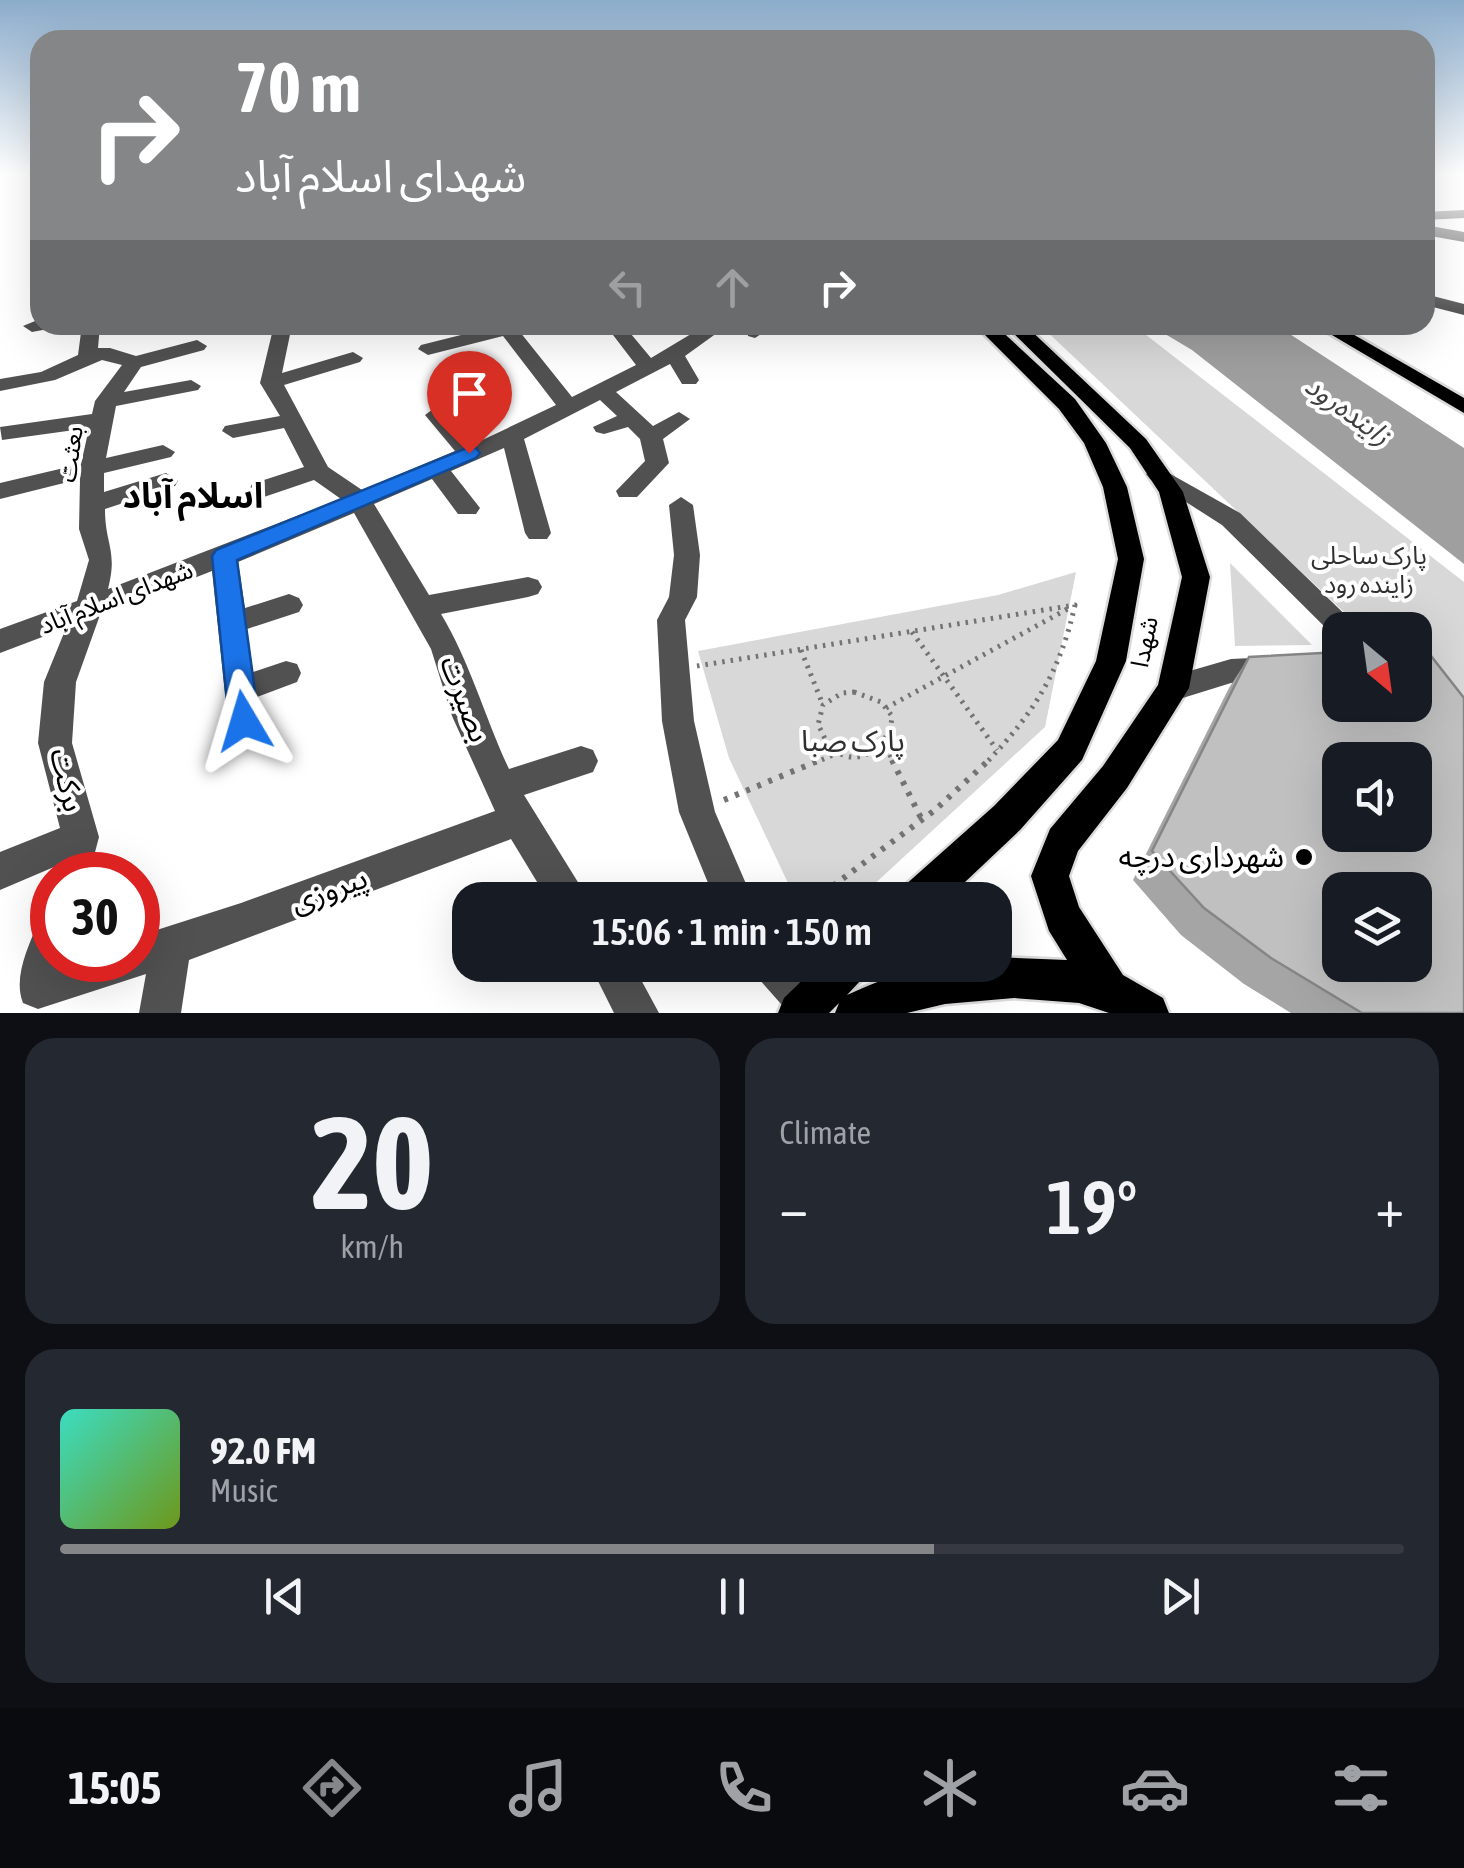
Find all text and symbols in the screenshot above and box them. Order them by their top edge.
text: 70 m [235,47,361,127]
icon: right [70,70,200,200]
text: شهدای اسلام آباد [235,150,526,202]
icon: left [600,260,655,315]
icon: ahead [705,260,760,315]
icon: right [810,260,865,315]
pin [427,351,512,454]
icon: arrive [442,366,497,421]
water label: زاینده‌رود [1299,369,1397,452]
street label: بعثت [52,424,88,484]
district label: اسلام آباد [123,475,263,522]
park label: پارک ساحلی زاینده رود [1311,541,1427,599]
street label: شهدای اسلام آباد [35,555,199,645]
north arrow [1322,612,1432,722]
map controls [1322,612,1432,982]
street label: شهدا [1125,614,1164,670]
street label: بصیرت [433,651,498,747]
position arrow [192,669,296,773]
park label: پارک صبا [801,723,905,760]
button: sound [1322,742,1432,852]
street label: برکت [43,745,92,815]
place label: شهرداری درچه [1119,839,1284,876]
marker: شهرداری درچه [1293,846,1315,868]
speed limit sign: 30 [30,852,160,982]
street label: پیروزی [286,860,373,922]
button: layers [1322,872,1432,982]
text: 15:06 · 1 min · 150 m [592,910,872,953]
text: 20 [311,1088,433,1237]
text: Climate [780,1114,871,1151]
text: 19° [1046,1164,1137,1250]
text: − [780,1176,808,1239]
text: + [1375,1176,1404,1239]
text: km/h [341,1228,404,1265]
text: 92.0 FM [210,1429,316,1472]
text: Music [210,1472,277,1509]
icon: previous [257,1569,312,1624]
icon: pause [705,1569,760,1624]
icon: next [1153,1569,1208,1624]
icon: directions [297,1753,367,1823]
icon: music [503,1753,573,1823]
icon: phone [709,1753,779,1823]
icon: climate [915,1753,985,1823]
icon: car [1120,1753,1190,1823]
icon: filters [1326,1753,1396,1823]
text: 15:05 [68,1762,161,1814]

